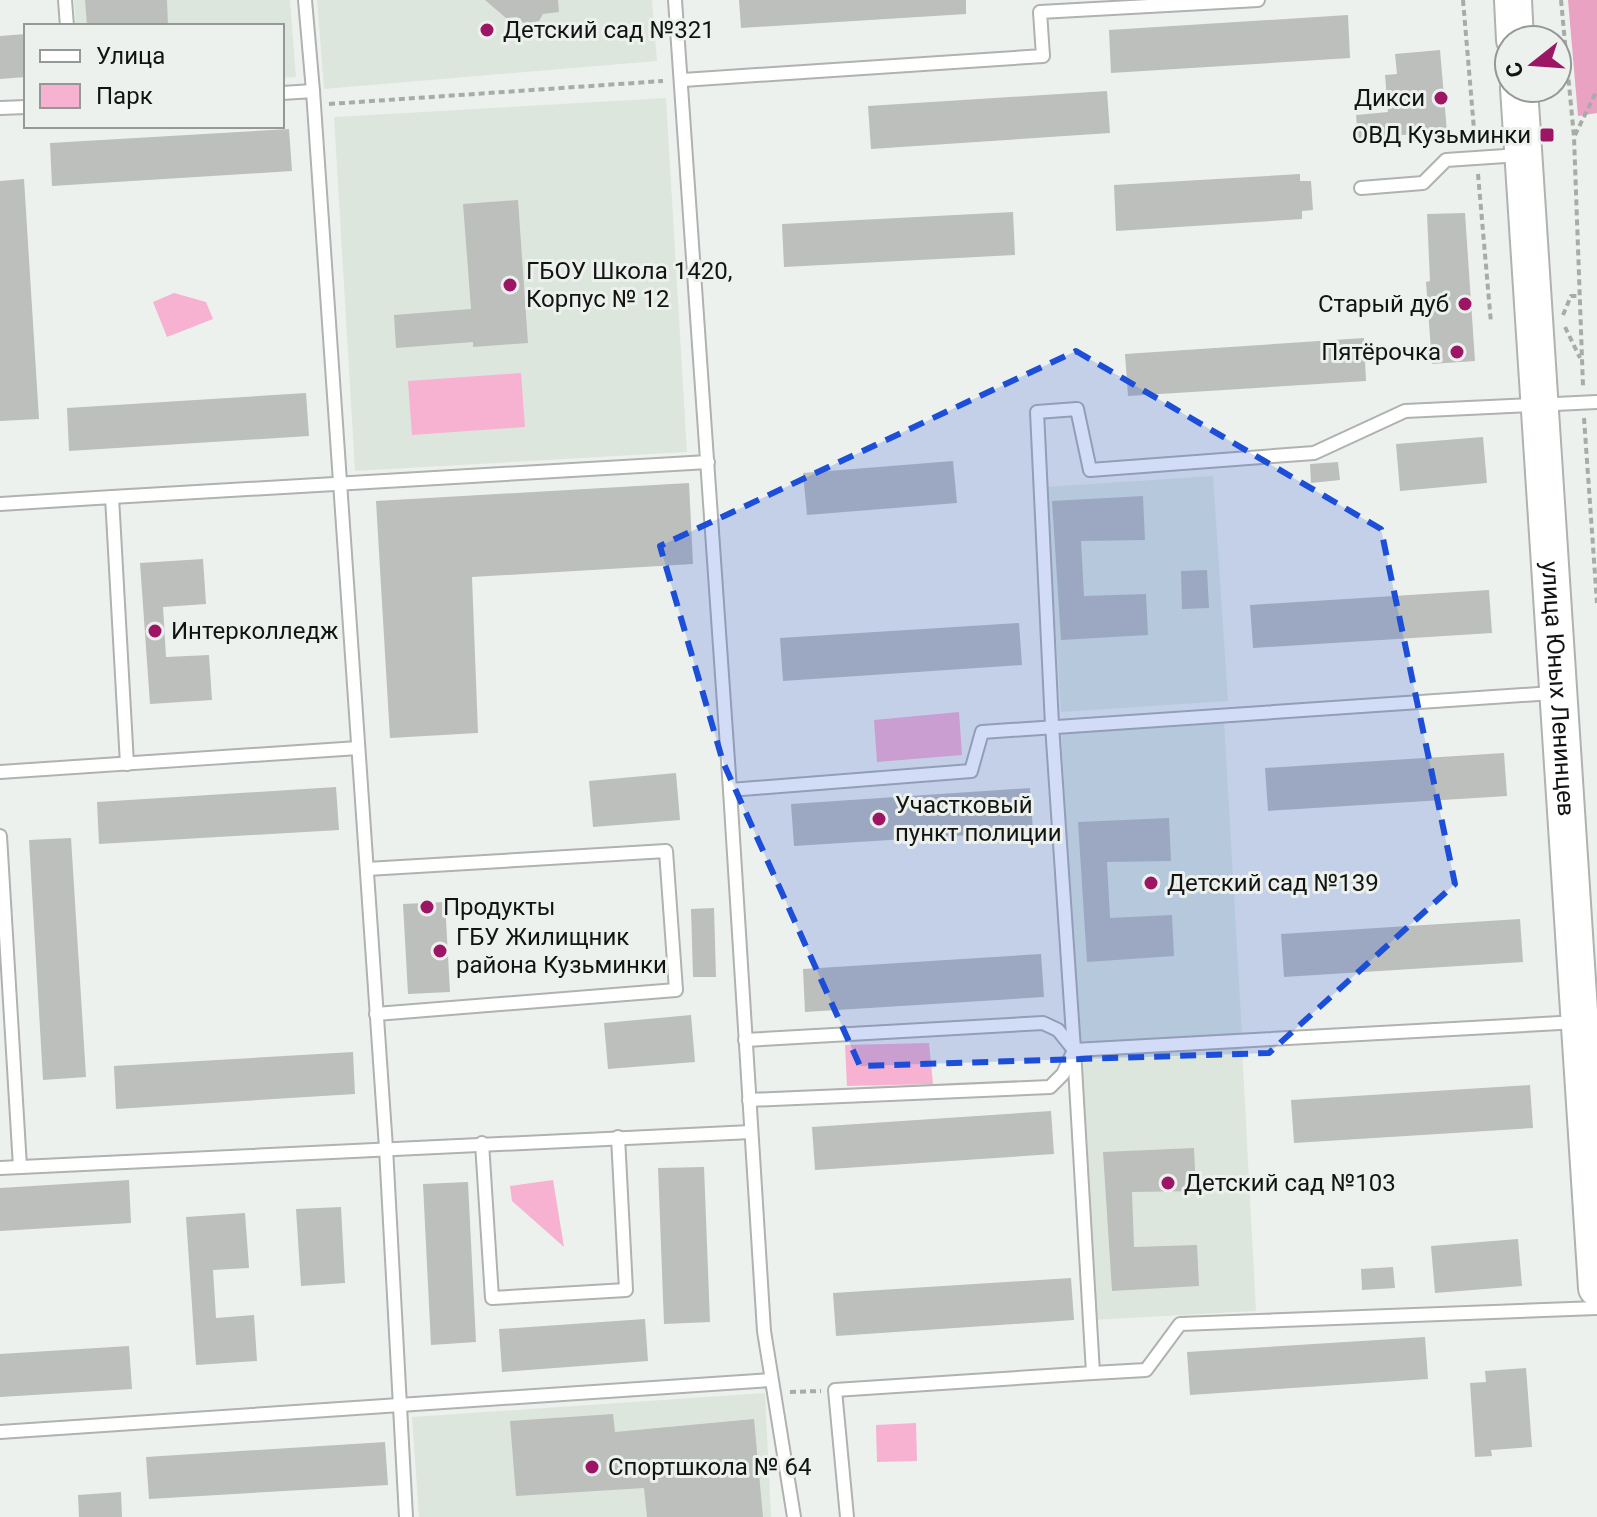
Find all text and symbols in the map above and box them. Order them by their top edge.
place label: Детский сад №321 [503,16,715,44]
marker: Детский сад №321 [478,21,496,39]
legend [24,24,284,128]
north arrow [1493,24,1573,104]
text: Улица [96,42,165,70]
text: С [1500,59,1528,80]
text: Парк [96,82,153,110]
place label: Дикси [1354,84,1425,112]
marker: Дикси [1432,89,1450,107]
place label: ОВД Кузьминки [1352,121,1531,149]
marker: ОВД Кузьминки [1538,126,1556,144]
place label: ГБОУ Школа 1420, Корпус № 12 [526,257,732,313]
marker: ГБОУ Школа 1420, Корпус № 12 [501,276,519,294]
place label: Старый дуб [1318,290,1449,318]
marker: Старый дуб [1456,295,1474,313]
place label: Пятёрочка [1321,338,1441,366]
marker: Пятёрочка [1448,343,1466,361]
street label: улица Юных Ленинцев [1536,560,1580,817]
place label: Интерколледж [171,617,339,645]
marker: Интерколледж [146,622,164,640]
place label: Участковый пункт полиции [895,791,1062,847]
marker: Участковый пункт полиции [870,810,888,828]
place label: Детский сад №139 [1167,869,1379,897]
marker: Детский сад №139 [1142,874,1160,892]
place label: Продукты [443,893,555,921]
marker: Продукты [418,898,436,916]
place label: ГБУ Жилищник района Кузьминки [456,923,667,979]
marker: ГБУ Жилищник района Кузьминки [431,942,449,960]
place label: Детский сад №103 [1184,1169,1396,1197]
marker: Детский сад №103 [1159,1174,1177,1192]
place label: Спортшкола № 64 [608,1453,811,1481]
marker: Спортшкола № 64 [583,1458,601,1476]

